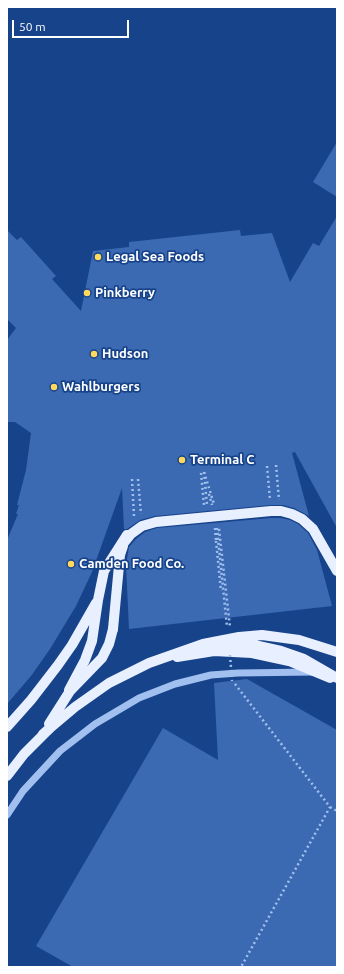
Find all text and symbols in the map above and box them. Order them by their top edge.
scale bar [14,12,131,38]
text: 50 m [19,20,46,33]
place label: Legal Sea Foods [106,249,204,265]
marker: Legal Sea Foods [93,252,103,262]
place label: Pinkberry [95,285,155,301]
marker: Pinkberry [82,288,92,298]
place label: Hudson [102,346,148,362]
marker: Hudson [89,349,99,359]
place label: Wahlburgers [62,379,140,395]
marker: Wahlburgers [49,382,59,392]
place label: Terminal C [190,452,255,468]
marker: Terminal C [177,455,187,465]
place label: Camden Food Co. [79,556,184,572]
marker: Camden Food Co. [66,559,76,569]

